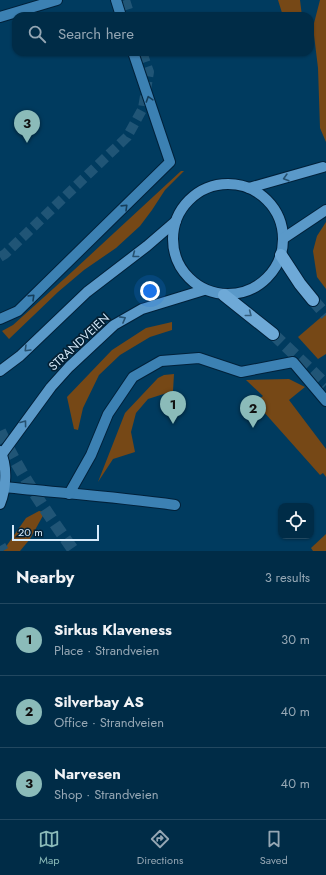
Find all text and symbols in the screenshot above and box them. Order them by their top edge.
search box [12,12,314,56]
icon: search [26,23,48,45]
text: Search here [58,23,134,45]
one-way arrow [145,96,154,103]
pin: 3 [14,110,40,143]
one-way arrow [283,173,290,182]
one-way arrow [120,204,128,211]
one-way arrow [133,250,140,257]
your location [140,281,160,301]
one-way arrow [27,294,35,302]
street label: STRANDVEIEN [45,309,113,375]
one-way arrow [244,309,251,316]
one-way arrow [119,317,127,324]
one-way arrow [24,344,32,352]
pin: 1 [160,391,186,424]
pin: 2 [240,395,266,428]
one-way arrow [20,420,27,427]
map controls [278,503,314,539]
button: locate [278,503,314,539]
scale bar [12,523,99,542]
text: 20 m [18,524,43,540]
text: Nearby [16,565,74,589]
text: 3 results [265,568,310,587]
text: Sirkus Klaveness [54,619,172,641]
text: 1 [26,630,32,649]
text: 30 m [281,630,310,649]
text: Place · Strandveien [54,641,159,660]
text: Silverbay AS [54,691,144,713]
text: 2 [25,702,33,721]
text: 40 m [281,702,310,721]
text: Office · Strandveien [54,713,164,732]
text: Narvesen [54,763,121,785]
text: 3 [25,774,33,793]
text: 40 m [281,774,310,793]
text: Shop · Strandveien [54,785,158,804]
tab: Map [38,828,60,868]
tab: Directions [137,828,183,868]
tab: Saved [260,828,288,868]

